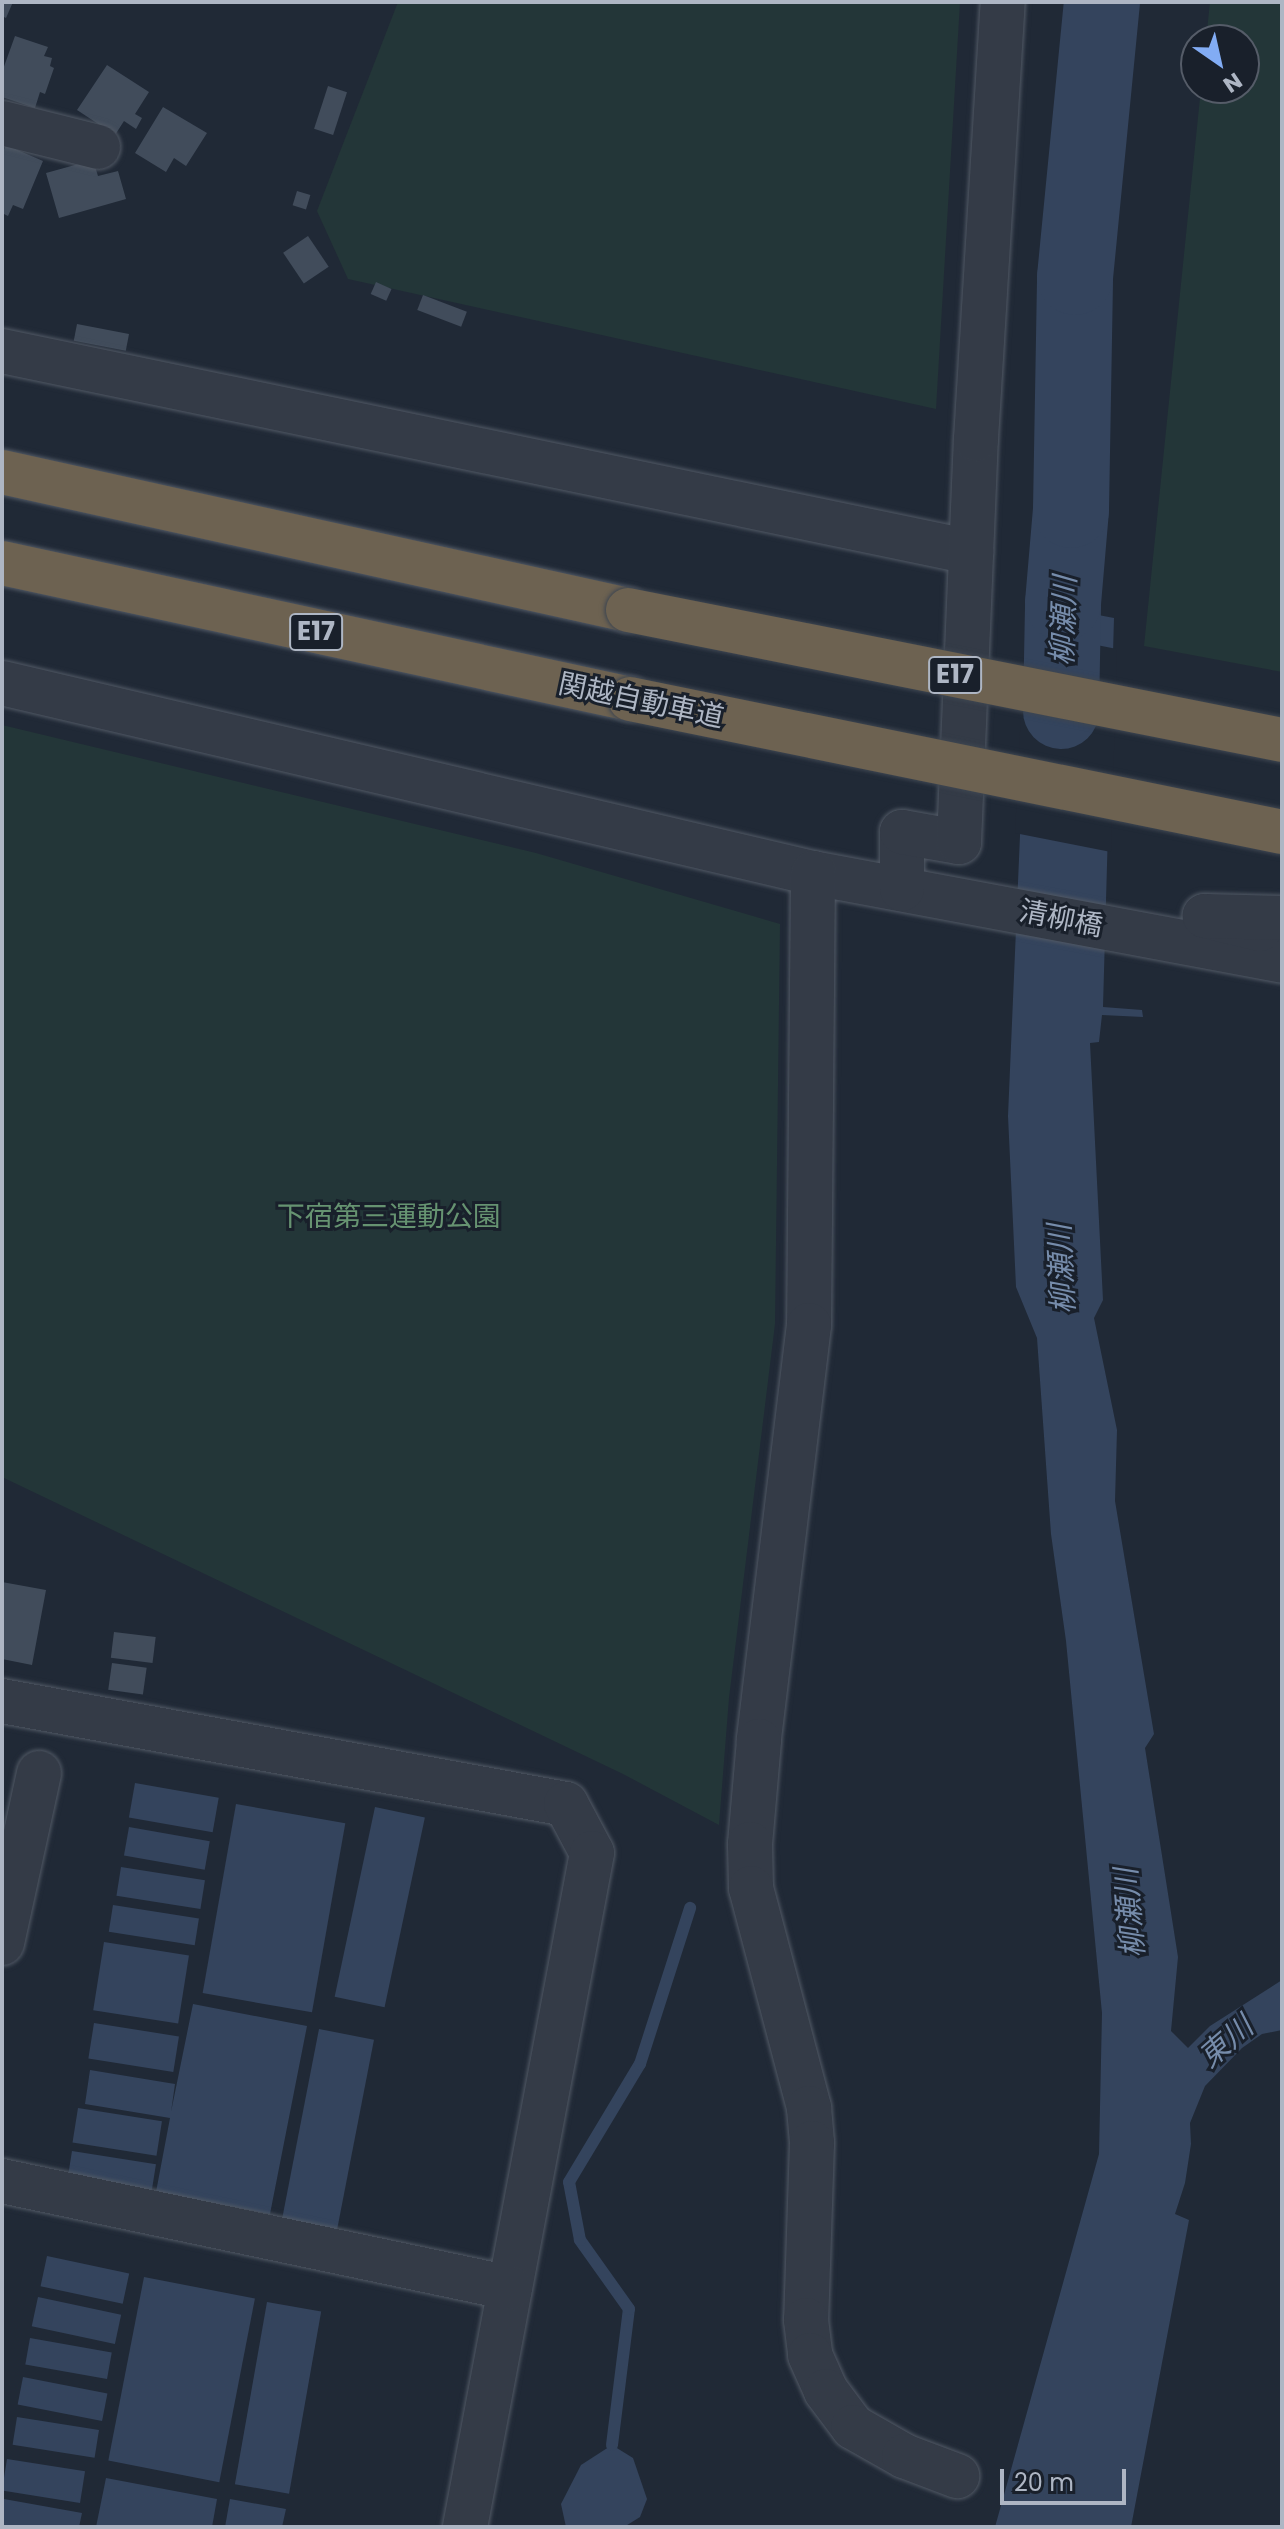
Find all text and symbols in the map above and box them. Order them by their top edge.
north arrow [1180,24,1260,104]
text: N [1217,65,1248,100]
water label: 柳瀬川 [1044,575,1084,667]
road number: E17 [288,610,344,654]
road number: E17 [927,653,983,697]
street label: 関越自動車道 [555,667,727,735]
street label: 清柳橋 [1017,894,1105,944]
park label: 下宿第三運動公園 [277,1200,501,1234]
water label: 柳瀬川 [1042,1223,1082,1315]
water label: 柳瀬川 [1108,1867,1152,1959]
water label: 東川 [1192,2009,1260,2075]
scale bar [1004,2453,1130,2503]
text: 20 m [1014,2466,1074,2499]

